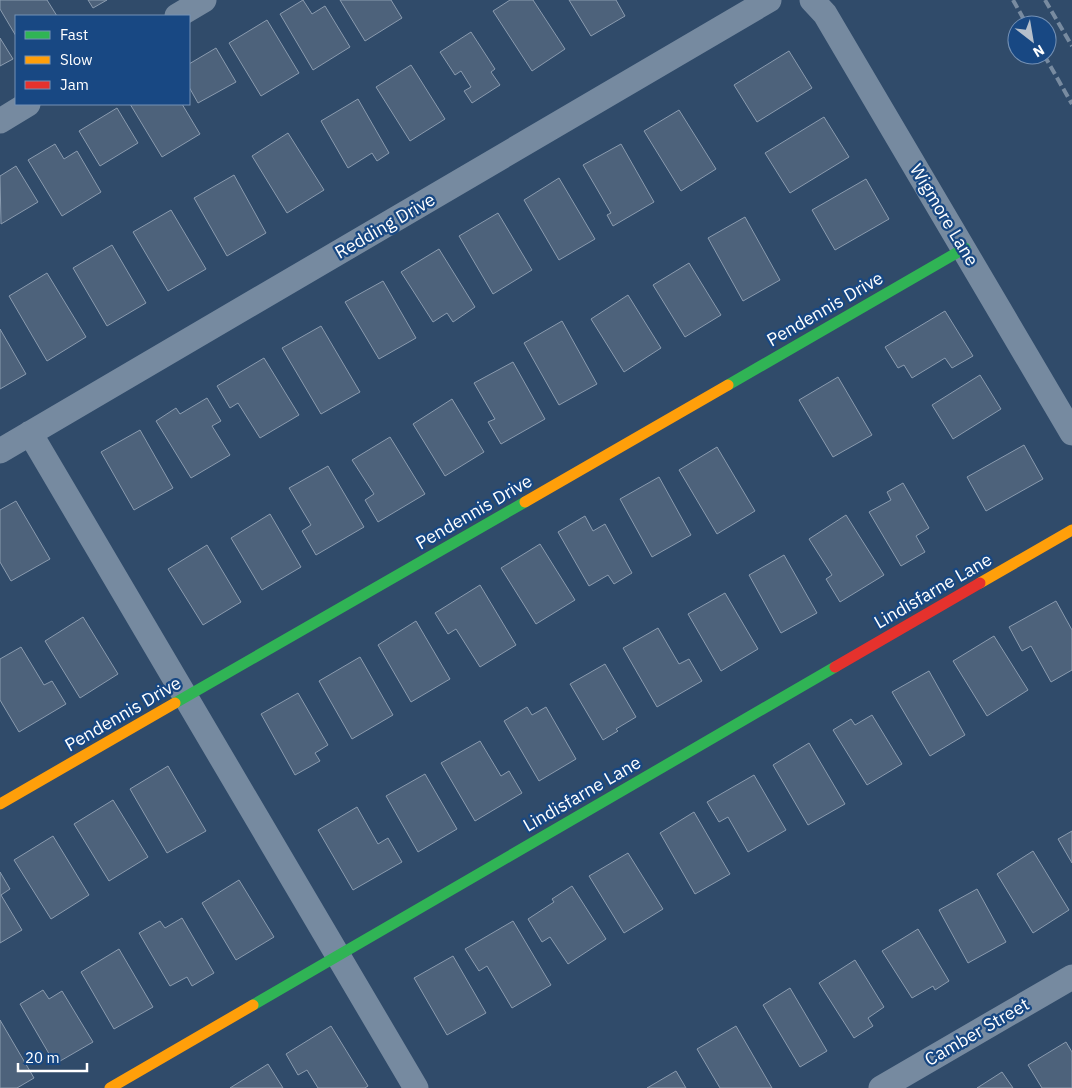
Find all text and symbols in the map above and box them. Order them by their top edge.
legend [15,15,190,105]
north arrow [1007,15,1057,65]
text: Fast [60,25,88,44]
text: N [1030,41,1048,61]
text: Slow [60,50,93,69]
text: Jam [60,75,89,94]
street label: Wigmore Lane [905,159,984,270]
street label: Redding Drive [330,187,439,264]
street label: Pendennis Drive [762,266,887,351]
street label: Pendennis Drive [411,469,536,554]
street label: Lindisfarne Lane [870,547,996,634]
street label: Pendennis Drive [60,671,185,756]
street label: Lindisfarne Lane [519,750,645,837]
street label: Camber Street [920,992,1033,1071]
scale bar [18,1040,86,1072]
text: 20 m [25,1048,60,1067]

